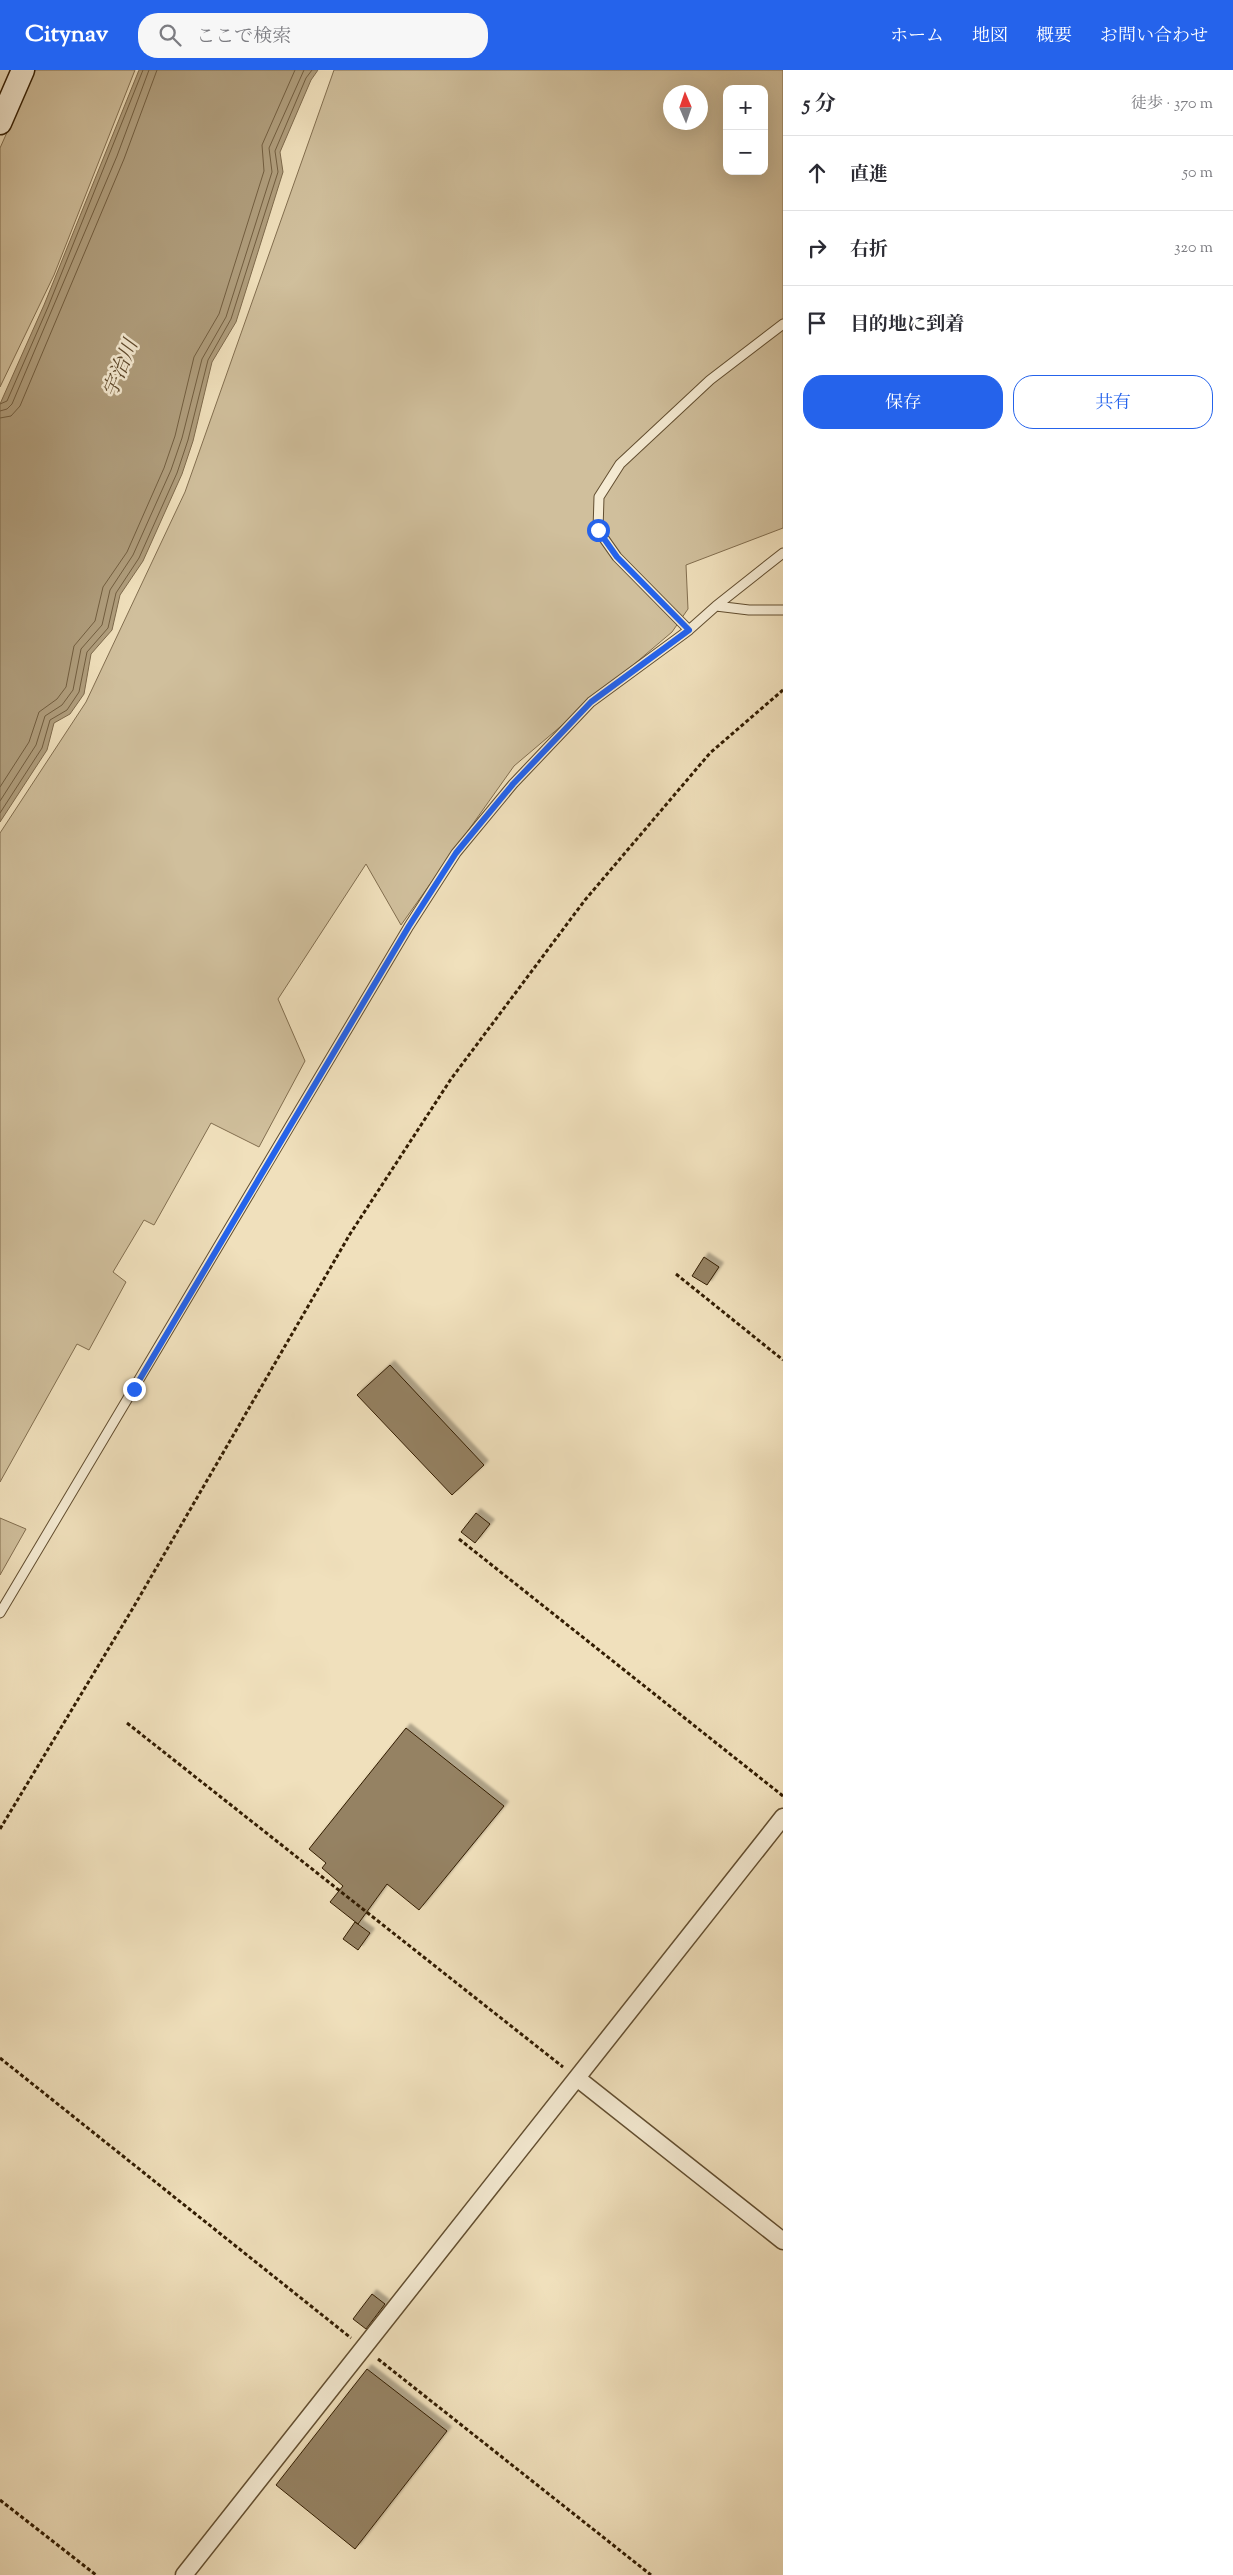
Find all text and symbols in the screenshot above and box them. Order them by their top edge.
search box [138,13,488,58]
text: Citynav [25,18,108,52]
icon: search [156,21,184,49]
text: ここで検索 [196,24,291,51]
text: ホーム [890,24,944,50]
text: 地図 [972,24,1008,50]
text: 概要 [1036,24,1072,50]
text: お問い合わせ [1100,24,1208,50]
north arrow [663,85,708,130]
map controls [723,85,768,175]
button: + [723,85,768,130]
text: 5 分 [803,90,836,120]
text: 徒歩 · 370 m [1131,93,1213,116]
button: − [723,130,768,175]
icon: ahead [803,159,831,187]
text: 直進 [850,162,888,189]
text: 50 m [1182,162,1213,185]
icon: right [803,234,831,262]
text: 右折 [850,237,888,264]
text: 320 m [1174,237,1213,260]
icon: arrive [803,309,831,337]
text: 目的地に到着 [850,312,964,339]
water label: 宇治川 [97,334,147,402]
button: 保存 [803,375,1003,429]
button: 共有 [1013,375,1213,429]
route start [587,519,610,542]
route end [123,1378,146,1401]

